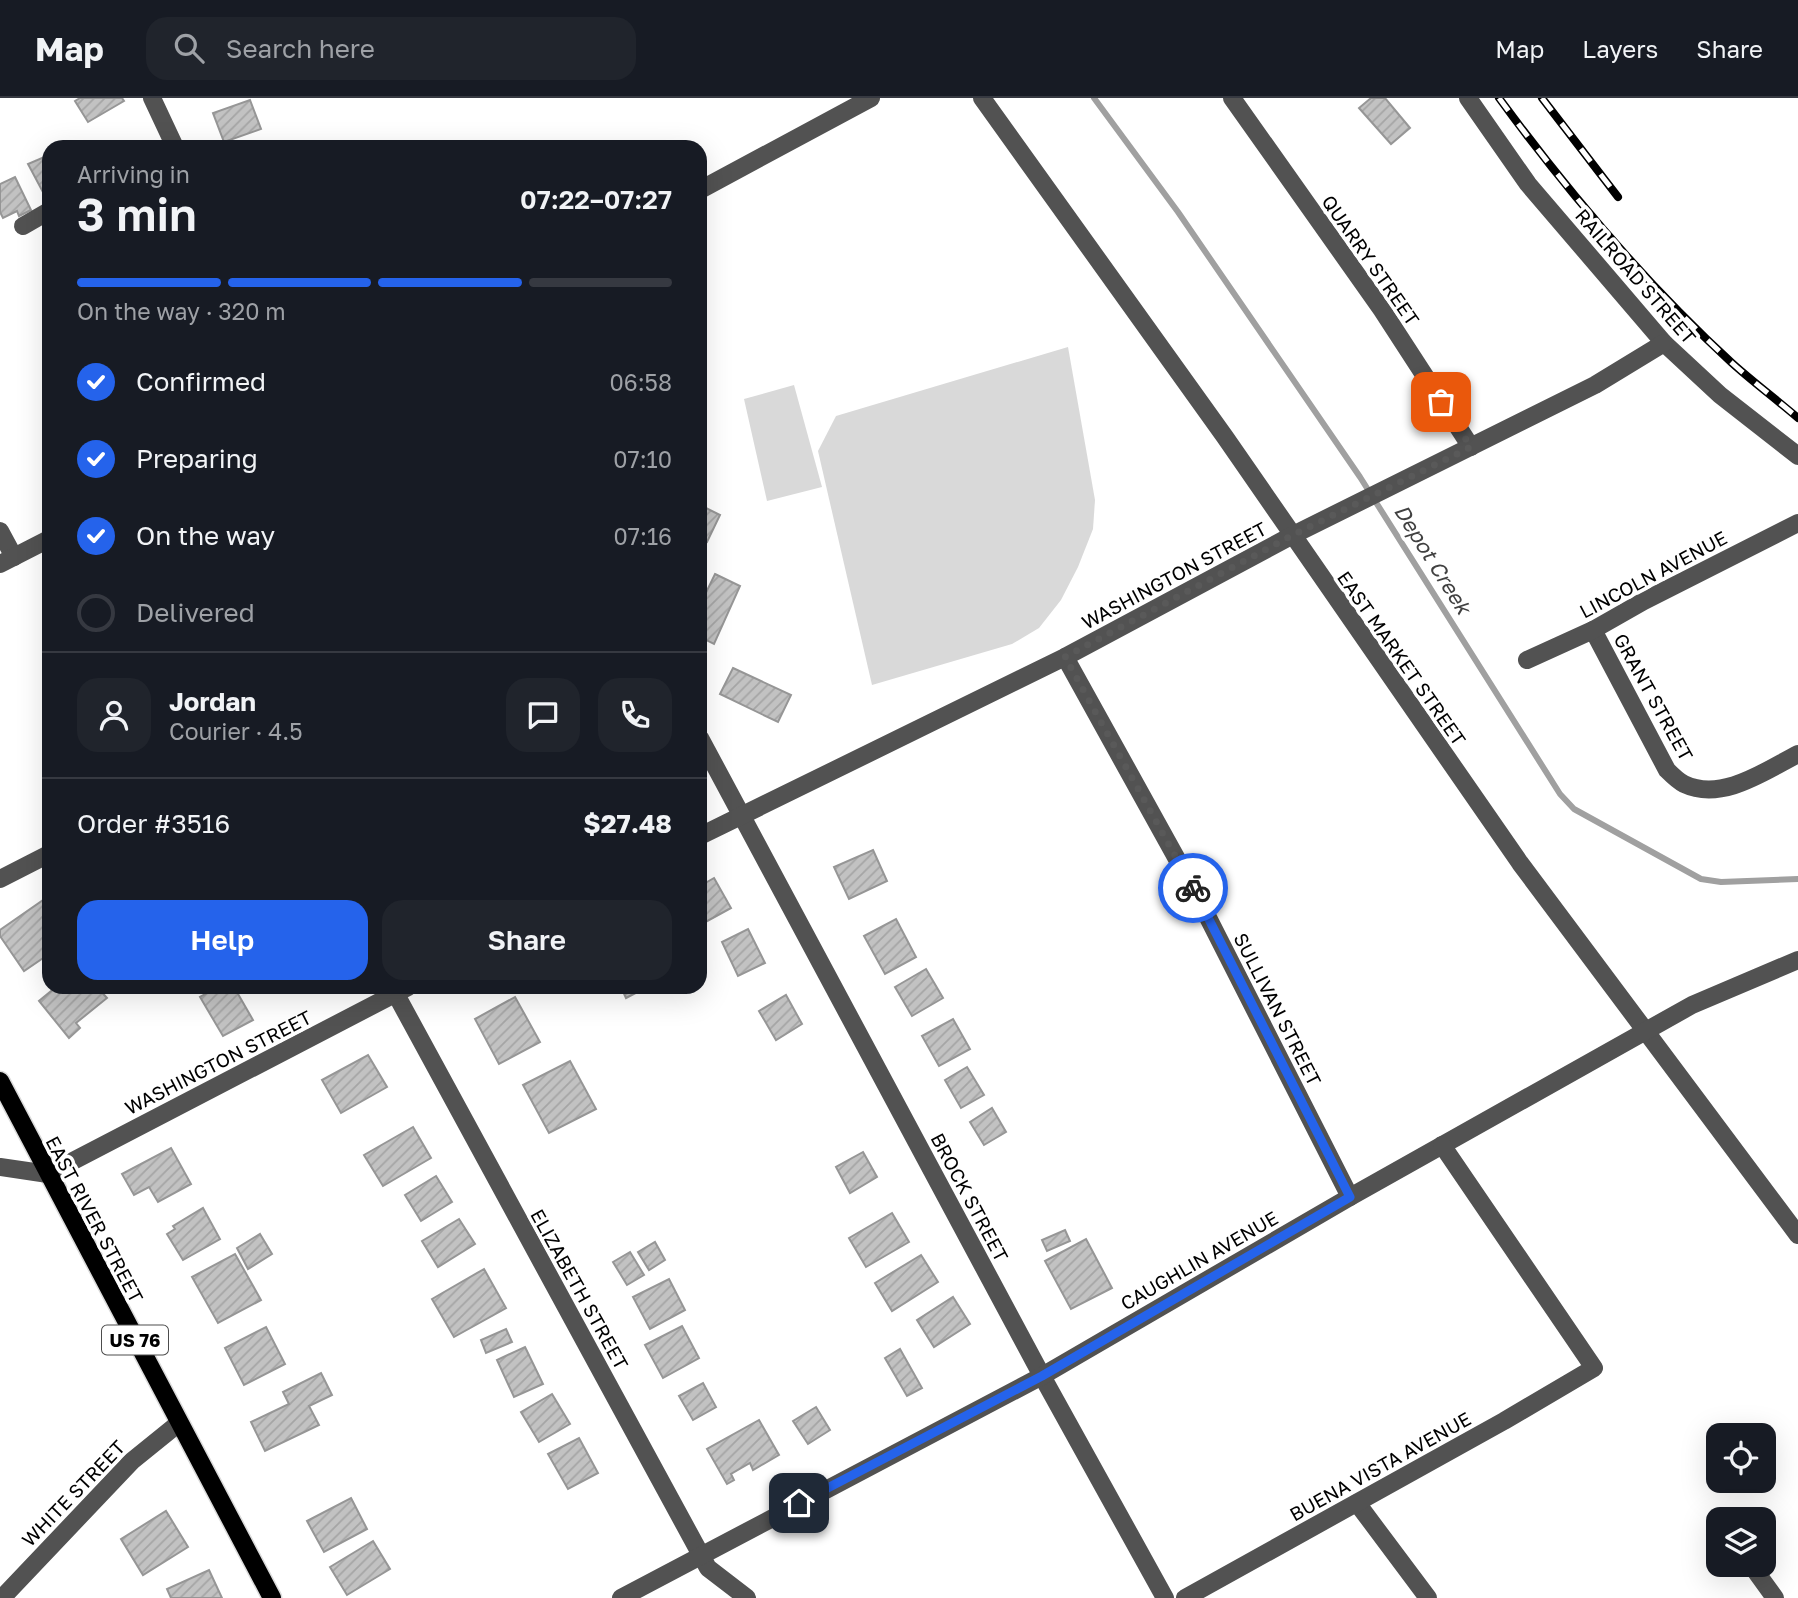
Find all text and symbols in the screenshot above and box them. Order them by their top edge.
search box [146,17,636,80]
text: Map [35,29,104,68]
icon: search [170,29,208,67]
text: Search here [226,33,375,64]
text: Map [1495,34,1544,63]
text: Layers [1582,34,1658,63]
text: Share [1696,34,1763,63]
text: Arriving in [77,160,190,188]
text: 07:22–07:27 [520,184,672,215]
text: 3 min [77,186,197,241]
street label: QUARRY STREET [1317,190,1425,330]
street label: RAILROAD STREET [1571,204,1701,348]
text: On the way · 320 m [77,297,286,325]
icon: check [77,363,115,401]
text: Confirmed [136,366,266,397]
text: 06:58 [610,368,672,396]
pin [1411,372,1471,432]
icon: bag [1422,383,1460,421]
icon: check [77,440,115,478]
text: Preparing [136,443,258,474]
text: 07:10 [613,445,672,473]
water label: Depot Creek [1389,499,1478,621]
street label: WASHINGTON STREET [1078,516,1271,634]
icon: check [77,517,115,555]
text: On the way [136,520,275,551]
text: 07:16 [614,522,672,550]
street label: LINCOLN AVENUE [1575,525,1731,623]
street label: EAST MARKET STREET [1333,566,1471,750]
text: Delivered [136,597,255,628]
street label: GRANT STREET [1610,629,1699,765]
button: person [77,678,151,752]
button: chat [506,678,580,752]
button: phone [598,678,672,752]
text: Jordan [169,686,256,717]
text: Courier · 4.5 [169,717,302,745]
text: Order #3516 [77,808,230,839]
text: $27.48 [583,808,672,839]
courier [1158,853,1228,923]
icon: bike [1174,869,1212,907]
button: Help [77,900,368,980]
button: Share [382,900,672,980]
street label: SULLIVAN STREET [1230,929,1327,1089]
street label: WASHINGTON STREET [121,1005,315,1119]
street label: BROCK STREET [926,1129,1014,1265]
street label: EAST RIVER STREET [41,1132,149,1306]
street label: ELIZABETH STREET [526,1205,634,1373]
street label: CAUGHLIN AVENUE [1116,1206,1282,1314]
road number: US 76 [102,1325,168,1354]
street label: BUENA VISTA AVENUE [1285,1407,1475,1525]
map controls [1706,1423,1776,1577]
button: locate [1706,1423,1776,1493]
street label: WHITE STREET [17,1435,130,1551]
pin [769,1473,829,1533]
icon: home [780,1484,818,1522]
button: layers [1706,1507,1776,1577]

